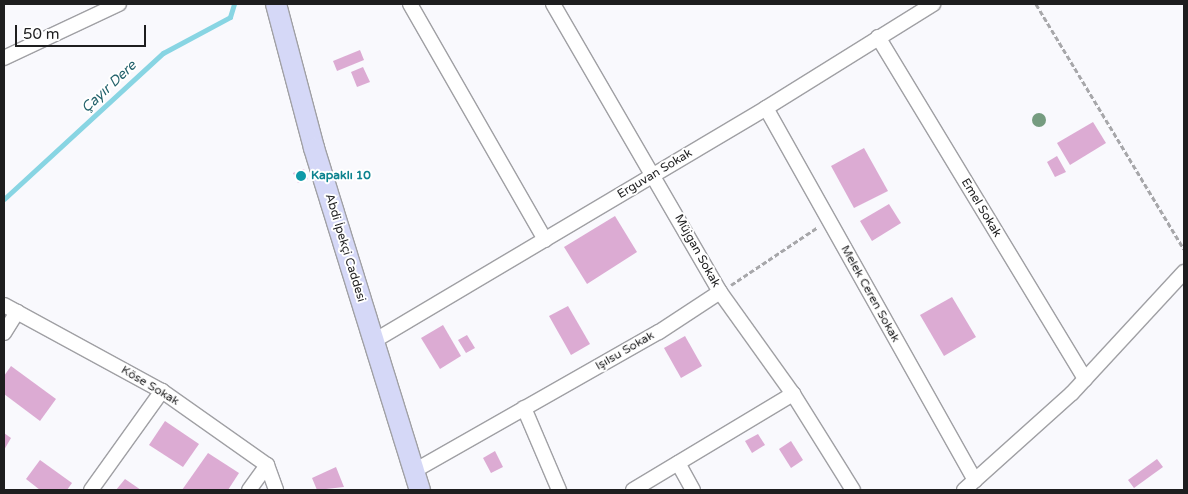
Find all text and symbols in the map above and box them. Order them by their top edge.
scale bar [18,15,149,47]
text: 50 m [23,25,60,43]
water label: Çayır Dere [78,57,140,117]
street label: Erguvan Sokak [615,146,695,202]
place label: Kapaklı 10 [311,169,371,183]
marker: Kapaklı 10 [295,170,307,182]
street label: Emel Sokak [958,176,1004,240]
street label: Abdi İpekçi Caddesi [322,192,368,304]
street label: Müjgan Sokak [671,212,723,290]
street label: Melek Ceren Sokak [837,243,903,345]
street label: Işılsu Sokak [593,328,657,374]
street label: Köse Sokak [118,363,182,409]

